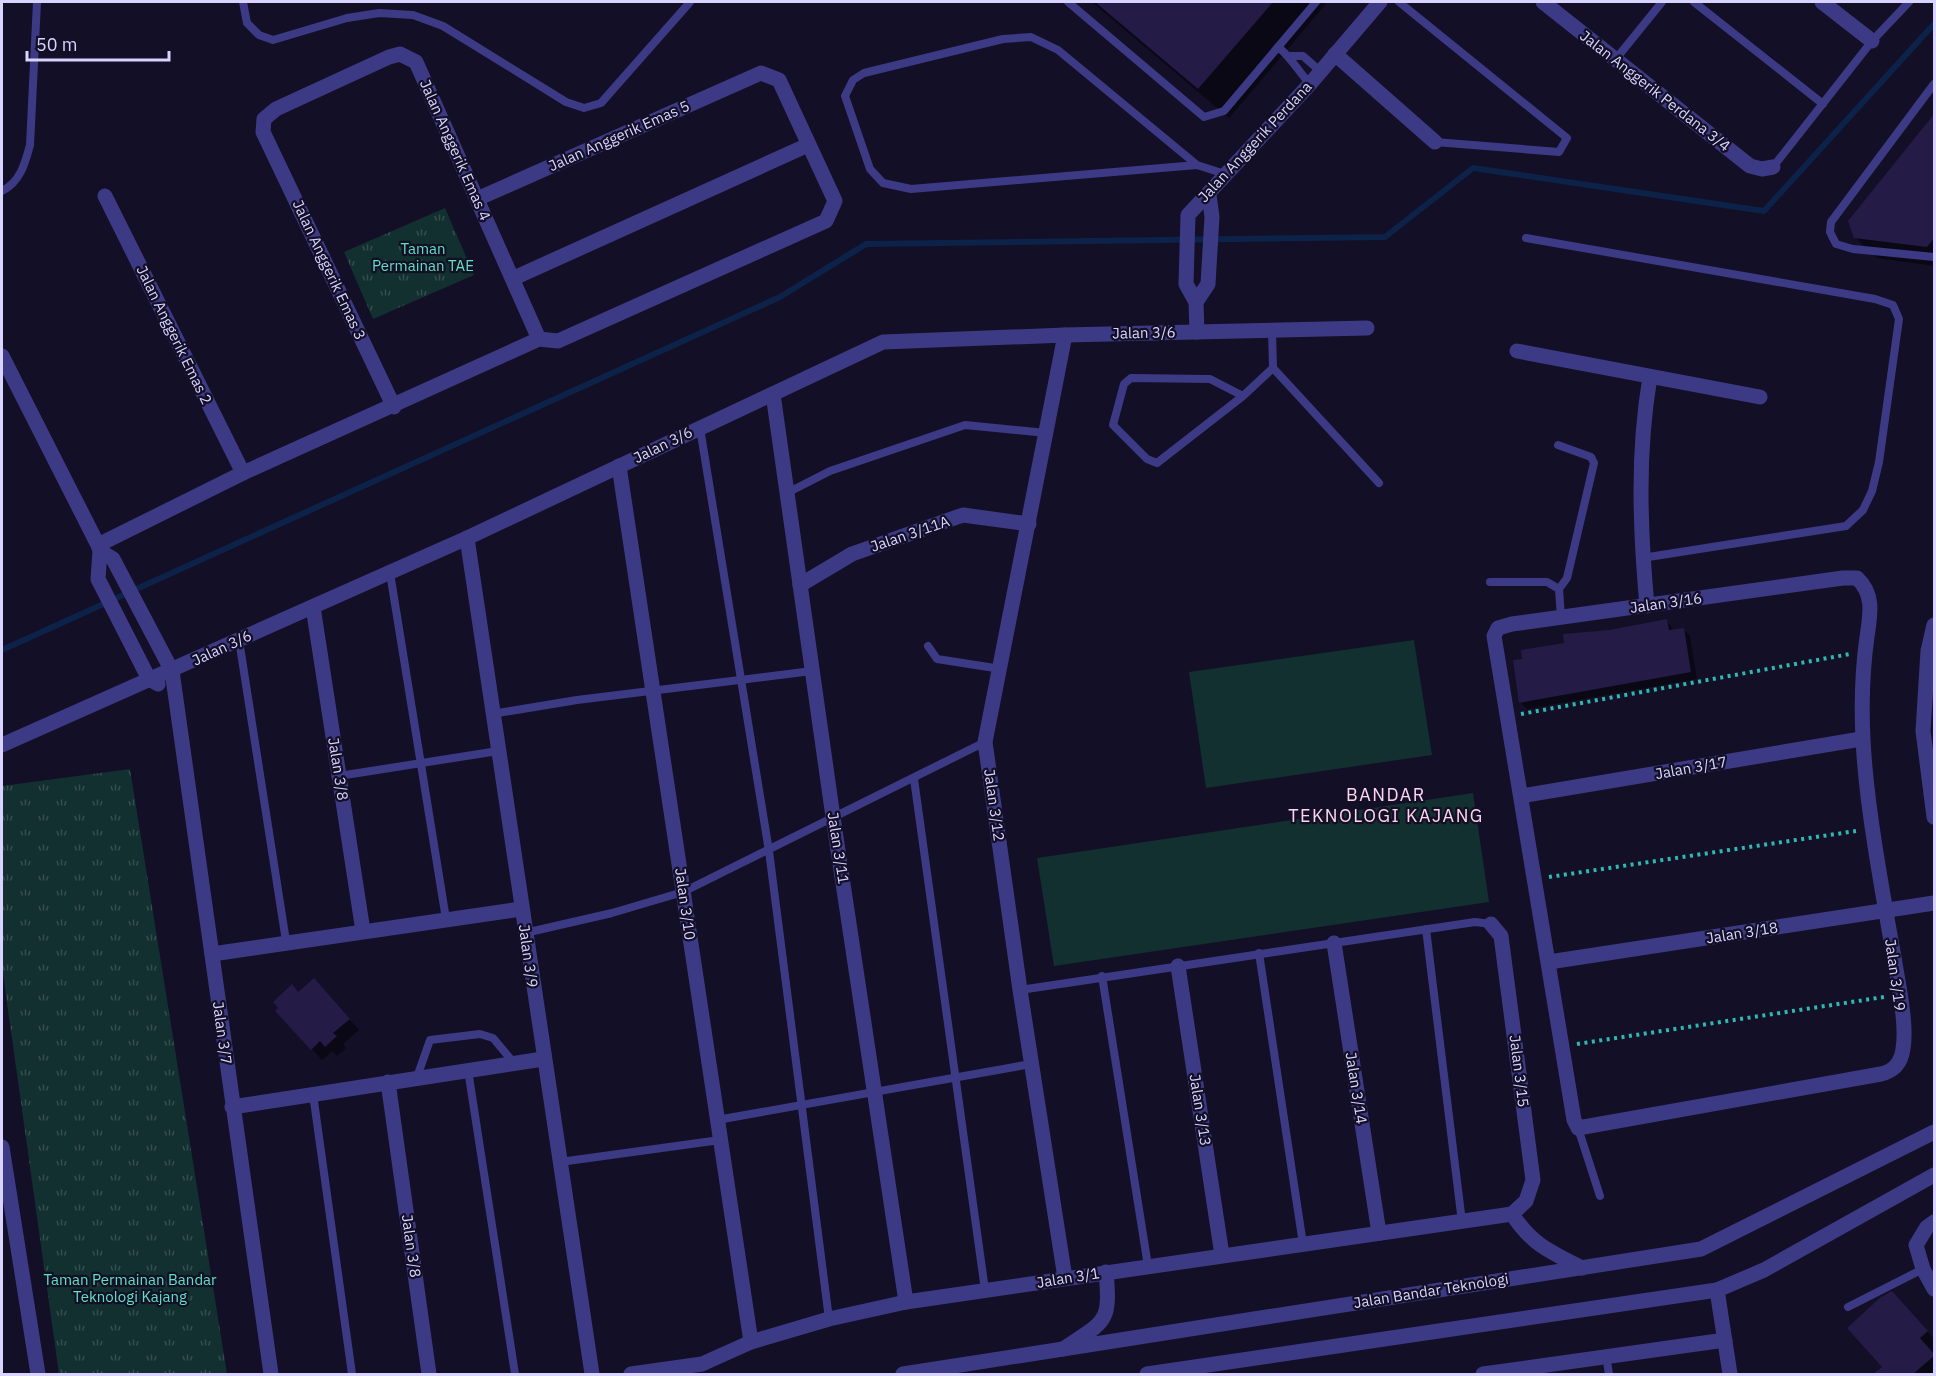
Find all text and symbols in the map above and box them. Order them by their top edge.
scale bar [27,24,170,62]
street label: Jalan Anggerik Perdana 3/4 [1576,26,1734,155]
text: 50 m [36,33,78,56]
street label: Jalan Anggerik Emas 4 [416,76,495,223]
street label: Jalan Anggerik Perdana [1194,77,1316,206]
street label: Jalan Anggerik Emas 5 [545,96,692,175]
street label: Jalan Anggerik Emas 3 [289,197,370,343]
park label: Taman Permainan TAE [372,239,474,275]
street label: Jalan Anggerik Emas 2 [133,262,216,407]
street label: Jalan 3/6 [1112,322,1176,343]
street label: Jalan 3/6 [630,422,696,467]
street label: Jalan 3/11A [868,511,952,556]
street label: Jalan 3/16 [1629,588,1703,617]
street label: Jalan 3/6 [189,626,255,670]
street label: Jalan 3/8 [324,736,353,802]
street label: Jalan 3/17 [1654,752,1728,783]
street label: Jalan 3/12 [980,768,1009,842]
district label: BANDAR TEKNOLOGI KAJANG [1288,783,1484,827]
street label: Jalan 3/11 [823,811,854,885]
street label: Jalan 3/10 [671,867,700,941]
street label: Jalan 3/18 [1705,917,1779,948]
street label: Jalan 3/9 [515,923,542,989]
street label: Jalan 3/19 [1881,938,1910,1012]
street label: Jalan 3/7 [209,1000,236,1066]
street label: Jalan 3/15 [1506,1034,1533,1108]
street label: Jalan 3/14 [1341,1051,1372,1125]
street label: Jalan 3/13 [1185,1073,1216,1147]
street label: Jalan 3/8 [398,1213,425,1279]
street label: Jalan 3/1 [1035,1263,1101,1292]
street label: Jalan Bandar Teknologi [1352,1269,1510,1312]
park label: Taman Permainan Bandar Teknologi Kajang [43,1270,217,1306]

